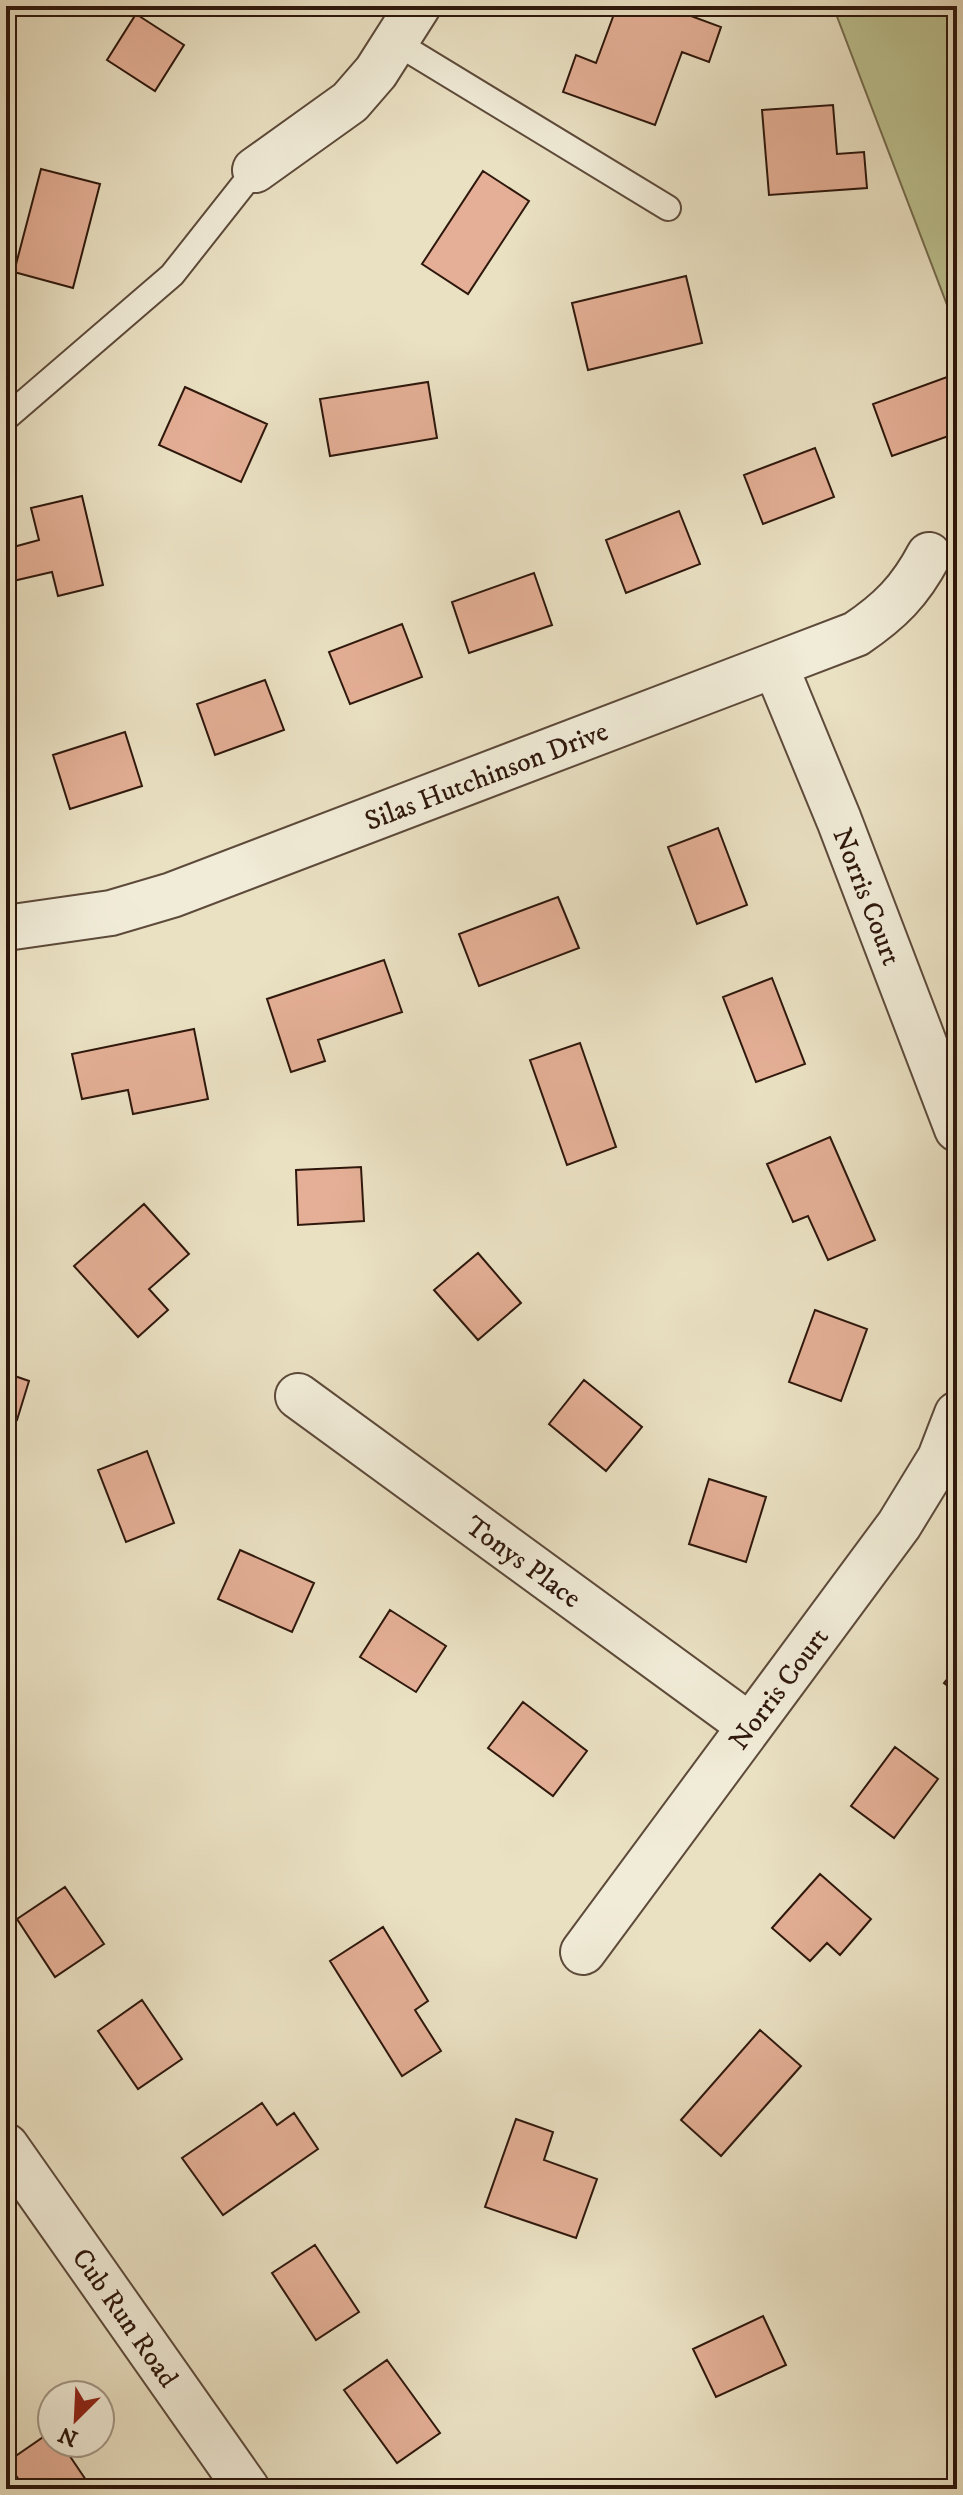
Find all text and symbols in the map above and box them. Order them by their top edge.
street label: Silas Hutchinson Drive [360,714,613,839]
street label: Norris Court [824,823,909,970]
street label: Tonys Place [458,1508,588,1616]
street label: Norris Court [722,1621,837,1757]
street label: Cub Run Road [64,2241,186,2394]
north arrow [36,2379,116,2459]
text: N [55,2420,82,2452]

